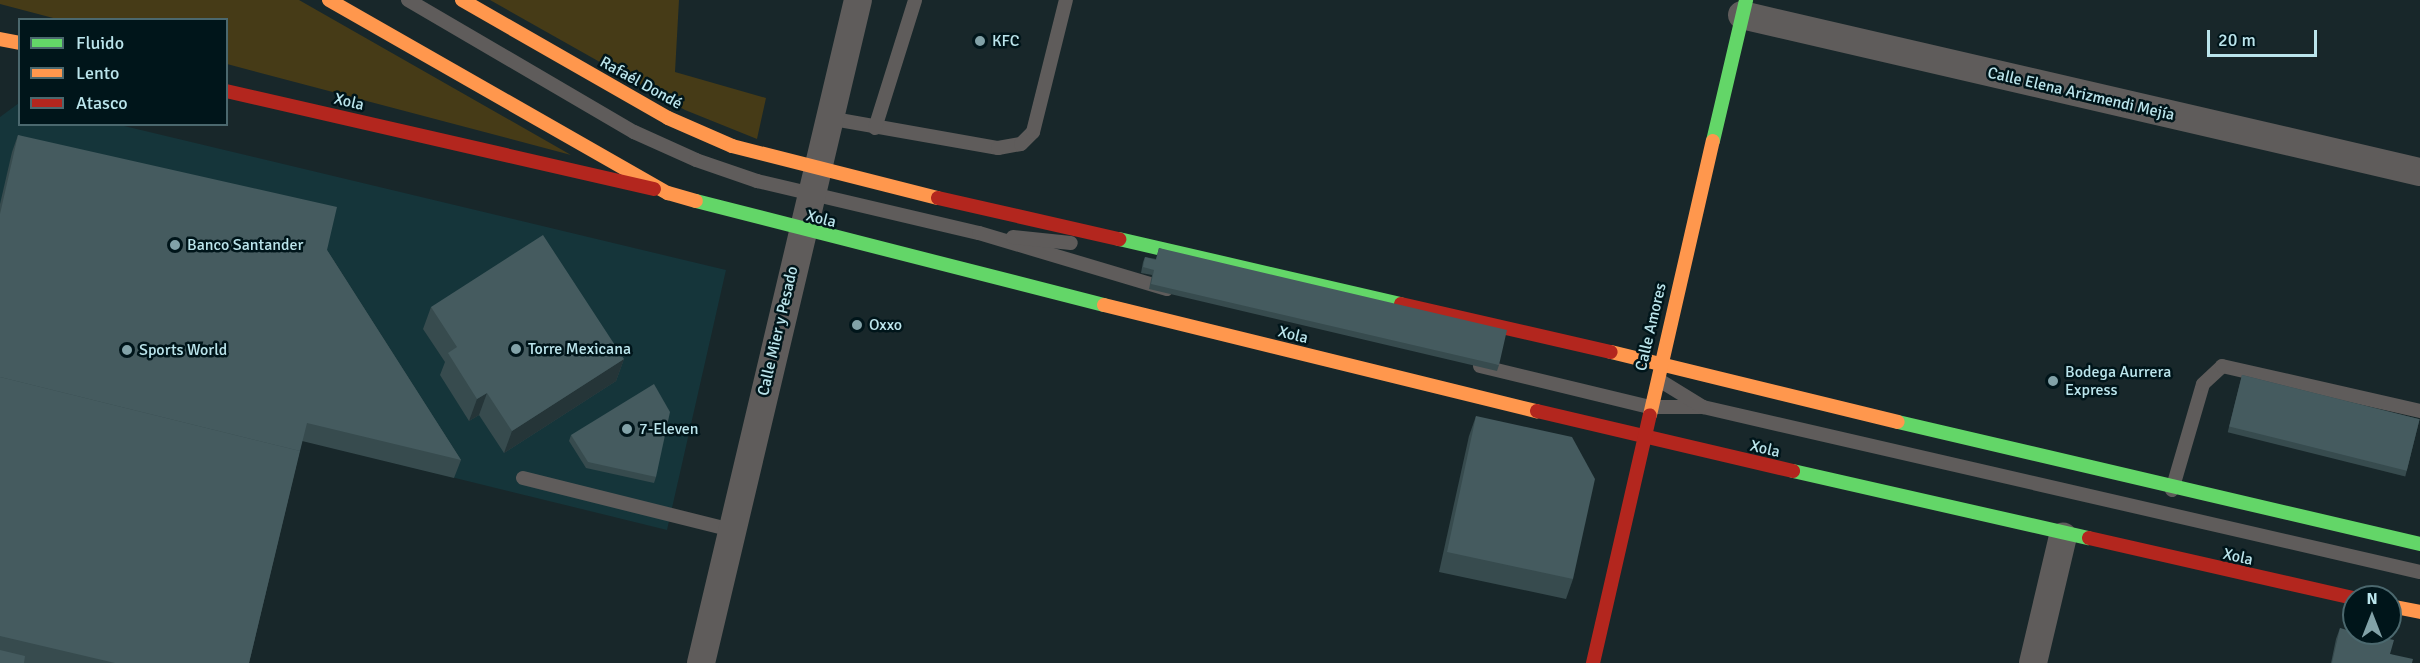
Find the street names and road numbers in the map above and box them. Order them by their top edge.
street label: Rafaél Dondé [596,53,686,113]
street label: Calle Elena Arizmendi Mejía [1986,63,2176,125]
street label: Xola [332,89,366,115]
street label: Xola [804,206,838,232]
street label: Calle Mier y Pesado [754,264,802,398]
street label: Calle Amores [1632,281,1670,373]
street label: Xola [1276,322,1310,348]
street label: Xola [1748,436,1782,462]
street label: Xola [2221,544,2255,570]

